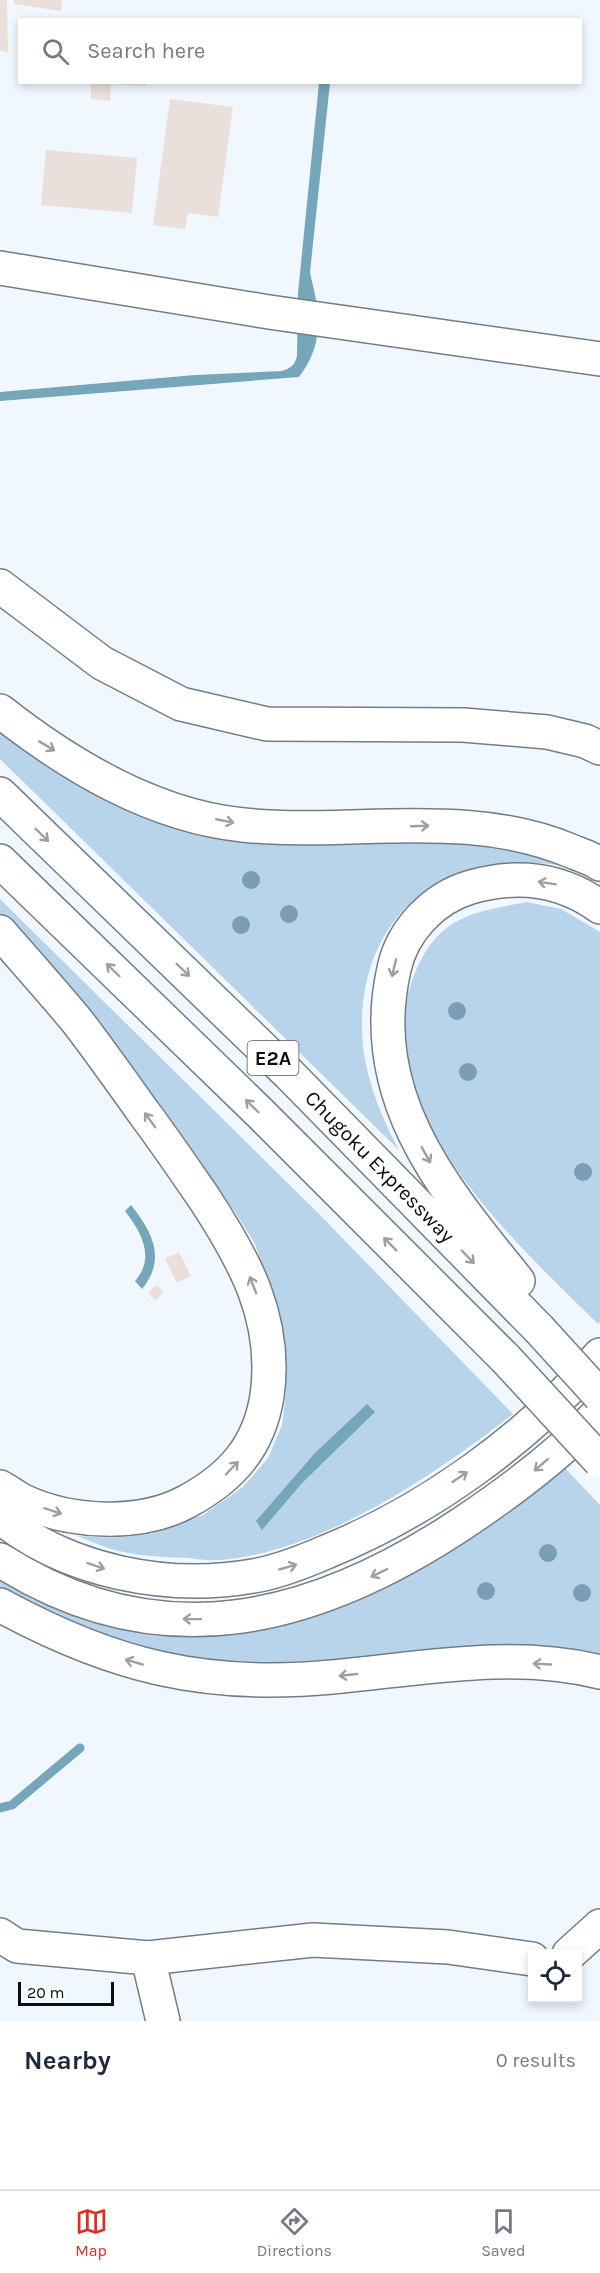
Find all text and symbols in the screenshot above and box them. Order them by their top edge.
search box [18,18,582,84]
icon: search [39,35,72,68]
text: Search here [87,38,205,64]
one-way arrow [38,740,55,752]
one-way arrow [215,816,234,828]
one-way arrow [409,820,429,831]
one-way arrow [35,828,50,842]
one-way arrow [538,877,558,888]
one-way arrow [388,958,399,977]
one-way arrow [105,963,120,978]
one-way arrow [175,963,190,978]
road number: E2A [248,1041,298,1075]
street label: Chugoku Expressway [300,1086,460,1248]
one-way arrow [245,1099,260,1114]
one-way arrow [144,1113,156,1129]
one-way arrow [421,1146,432,1164]
one-way arrow [383,1237,398,1251]
one-way arrow [461,1250,476,1265]
one-way arrow [246,1276,257,1295]
one-way arrow [534,1458,549,1472]
one-way arrow [225,1460,240,1475]
one-way arrow [451,1471,468,1483]
one-way arrow [43,1506,62,1517]
one-way arrow [278,1560,297,1572]
one-way arrow [86,1561,105,1572]
one-way arrow [370,1567,388,1579]
one-way arrow [182,1613,202,1625]
one-way arrow [125,1656,144,1667]
one-way arrow [533,1659,553,1670]
one-way arrow [338,1670,358,1681]
map controls [528,1949,582,2003]
button: locate [528,1949,582,2003]
scale bar [18,1979,114,2006]
text: 20 m [27,1983,65,2002]
text: Nearby [24,2045,111,2076]
text: 0 results [496,2049,576,2072]
tab: Map [75,2205,108,2260]
tab: Directions [257,2205,332,2260]
tab: Saved [481,2205,525,2260]

